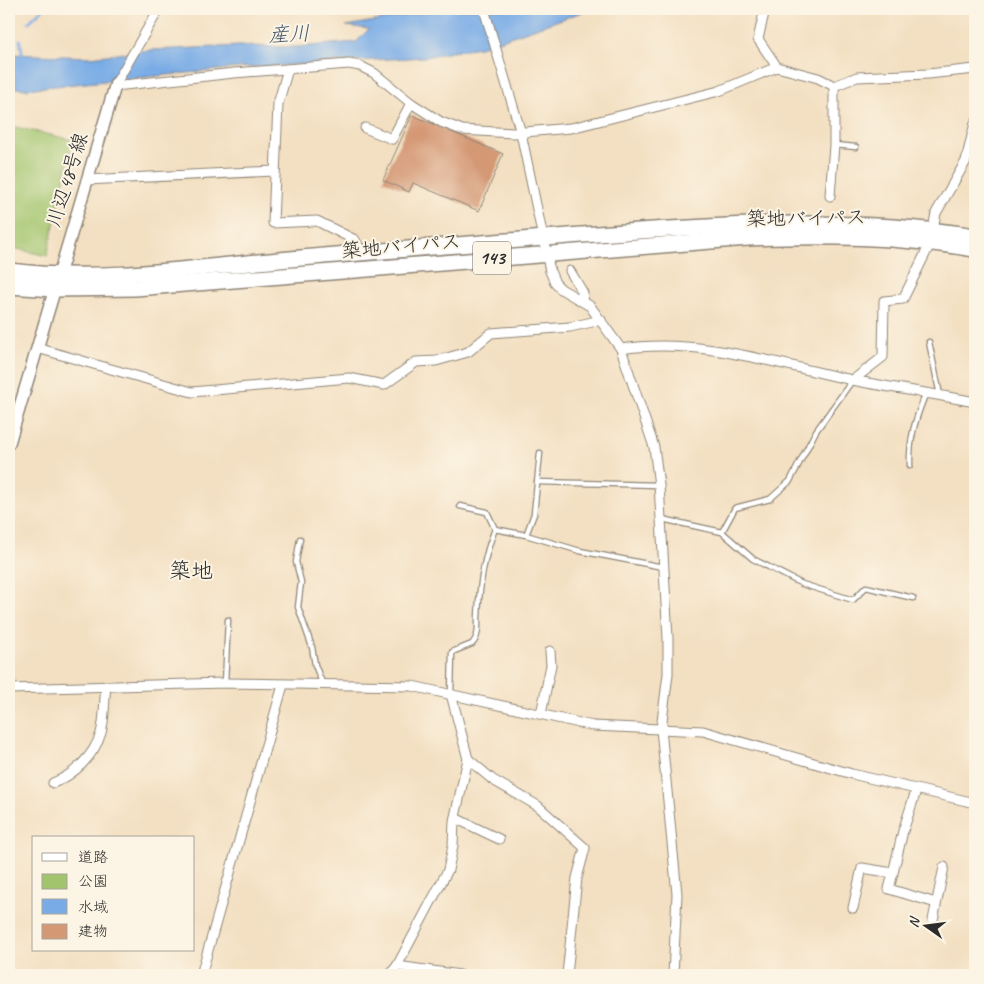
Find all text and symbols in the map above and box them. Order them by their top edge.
water label: 産川 [267,20,311,48]
street label: 川辺48号線 [41,129,93,231]
street label: 築地バイパス [746,204,866,232]
street label: 築地バイパス [340,228,462,264]
road number: 143 [473,242,511,274]
district label: 築地 [169,557,213,585]
legend [32,836,195,952]
text: 道路 [78,848,108,867]
text: 公園 [78,872,108,891]
text: 水域 [78,898,108,917]
north arrow [902,902,952,952]
text: N [905,914,924,929]
text: 建物 [78,922,108,941]

